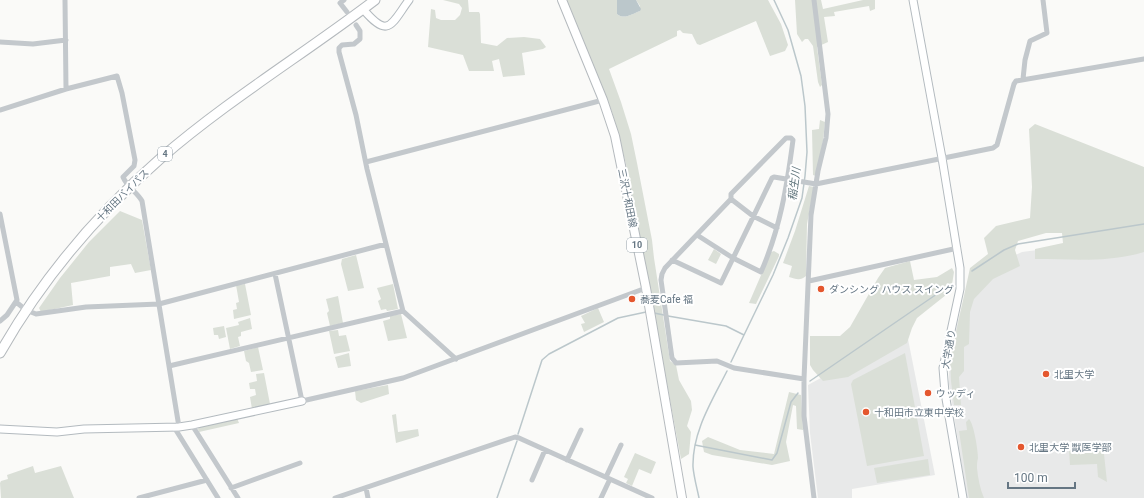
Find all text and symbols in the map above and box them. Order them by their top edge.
road number: 4 [158,147,172,161]
water label: 稲生川 [786,166,803,201]
street label: 十和田バイパス [94,167,151,224]
street label: 三沢十和田線 [616,168,639,229]
road number: 10 [627,238,647,252]
marker: ダンシング ハウス スイング [816,284,826,294]
place label: ダンシング ハウス スイング [829,284,954,295]
marker: 蕎麦Cafe 福 [627,294,637,304]
place label: 蕎麦Cafe 福 [640,294,693,305]
street label: 大学通り [940,328,957,370]
marker: 北里大学 [1041,369,1051,379]
place label: 北里大学 [1054,369,1094,380]
marker: ウッディ [923,388,933,398]
place label: ウッディ [936,388,975,399]
marker: 十和田市立東中学校 [861,407,871,417]
place label: 十和田市立東中学校 [874,407,964,418]
marker: 北里大学 獣医学部 [1016,442,1026,452]
place label: 北里大学 獣医学部 [1029,442,1111,453]
scale bar [1008,464,1075,490]
text: 100 m [1014,471,1048,485]

